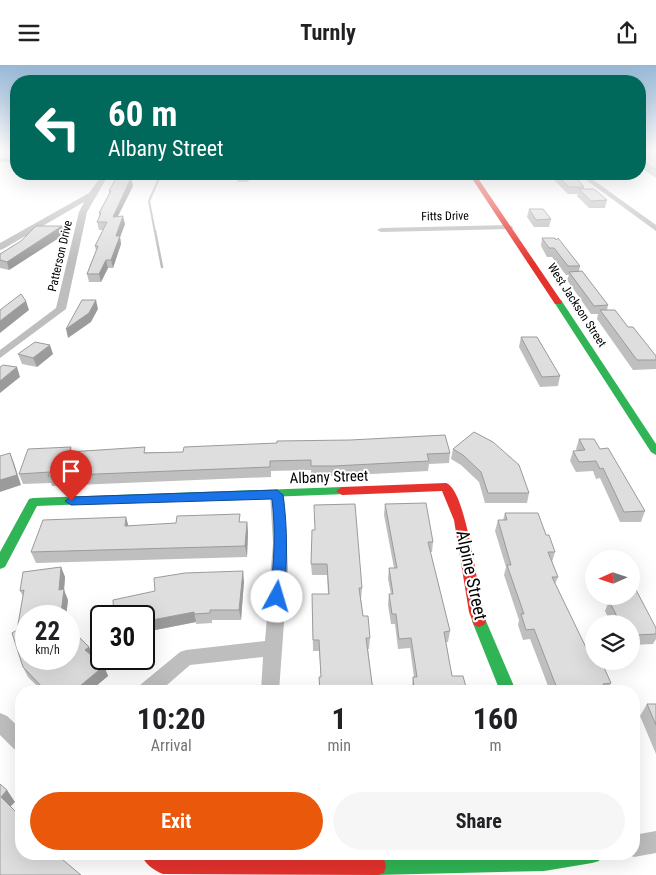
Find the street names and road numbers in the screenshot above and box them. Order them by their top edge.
street label: Fitts Drive [421,209,469,223]
street label: Patterson Drive [45,219,75,293]
street label: West Jackson Street [545,260,610,350]
street label: Albany Street [289,467,369,487]
street label: Alpine Street [452,528,492,622]

